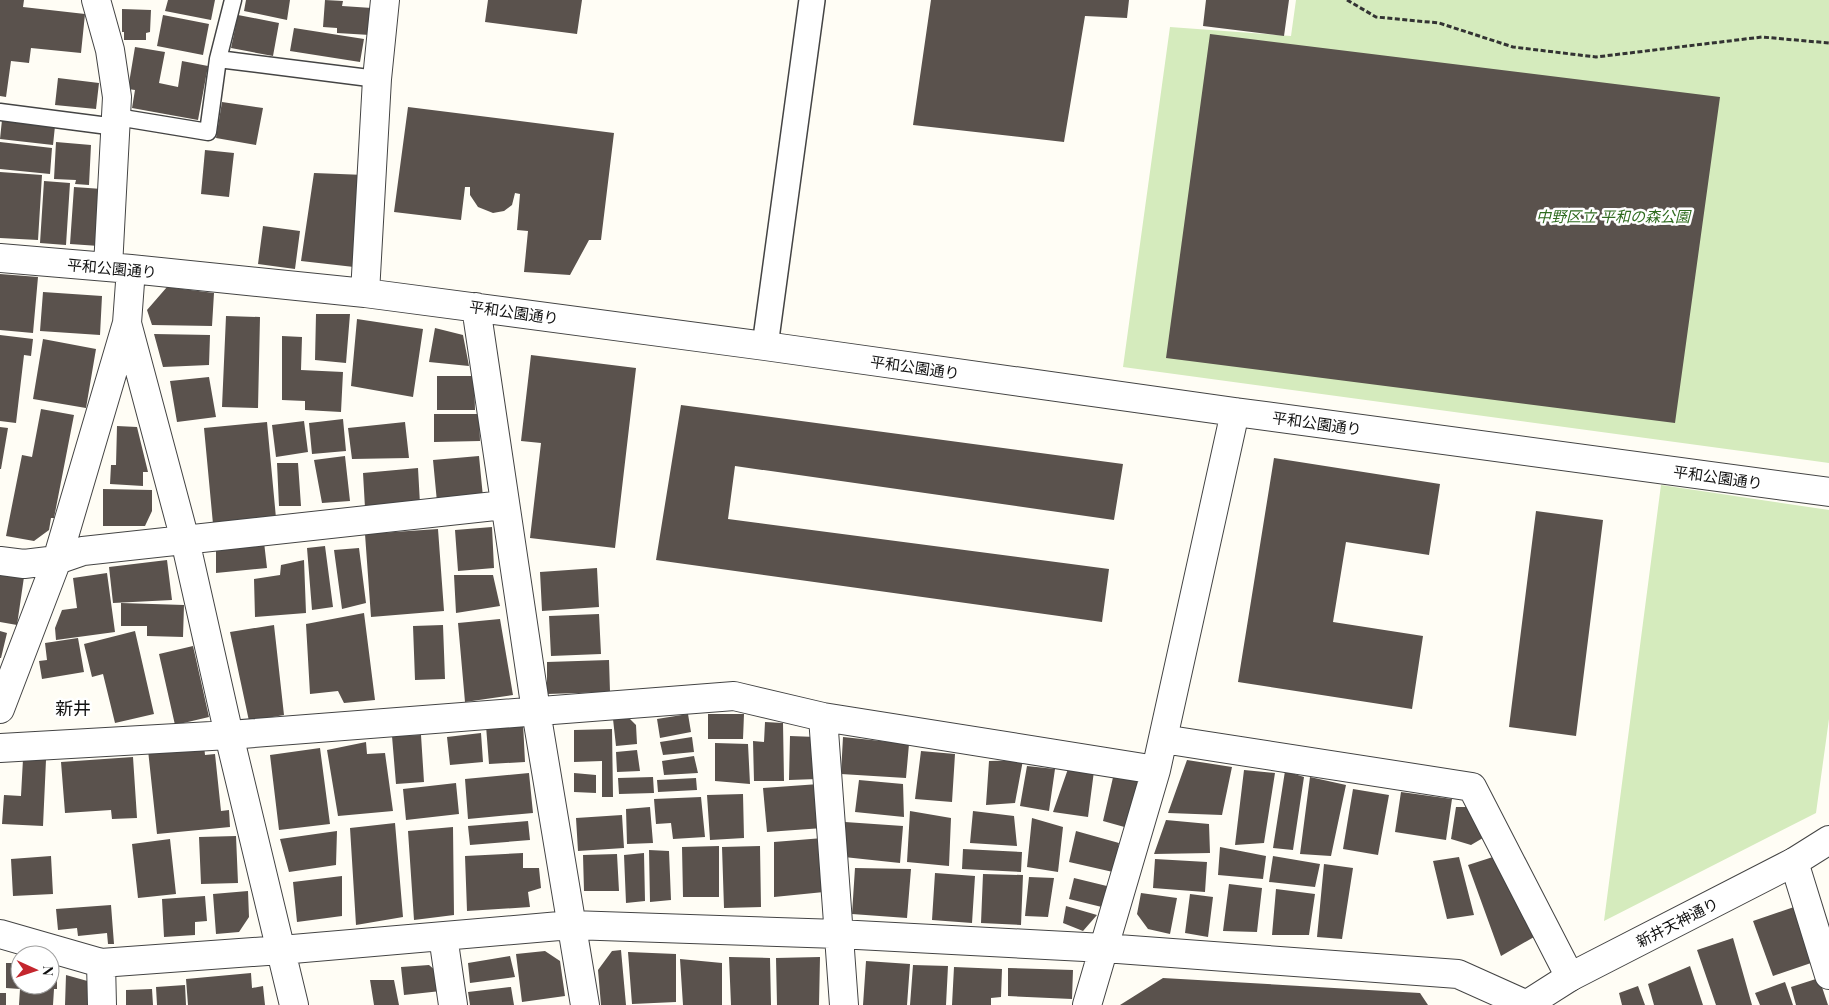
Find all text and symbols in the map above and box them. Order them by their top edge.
park label: 中野区立 平和の森公園 [1536,206,1692,226]
street label: 平和公園通り [66,254,158,282]
street label: 平和公園通り [468,296,560,328]
street label: 平和公園通り [869,351,961,383]
street label: 平和公園通り [1271,407,1363,439]
street label: 平和公園通り [1672,461,1764,493]
district label: 新井 [55,696,91,720]
street label: 新井天神通り [1632,893,1722,951]
north arrow [10,945,60,995]
text: N [39,965,58,976]

